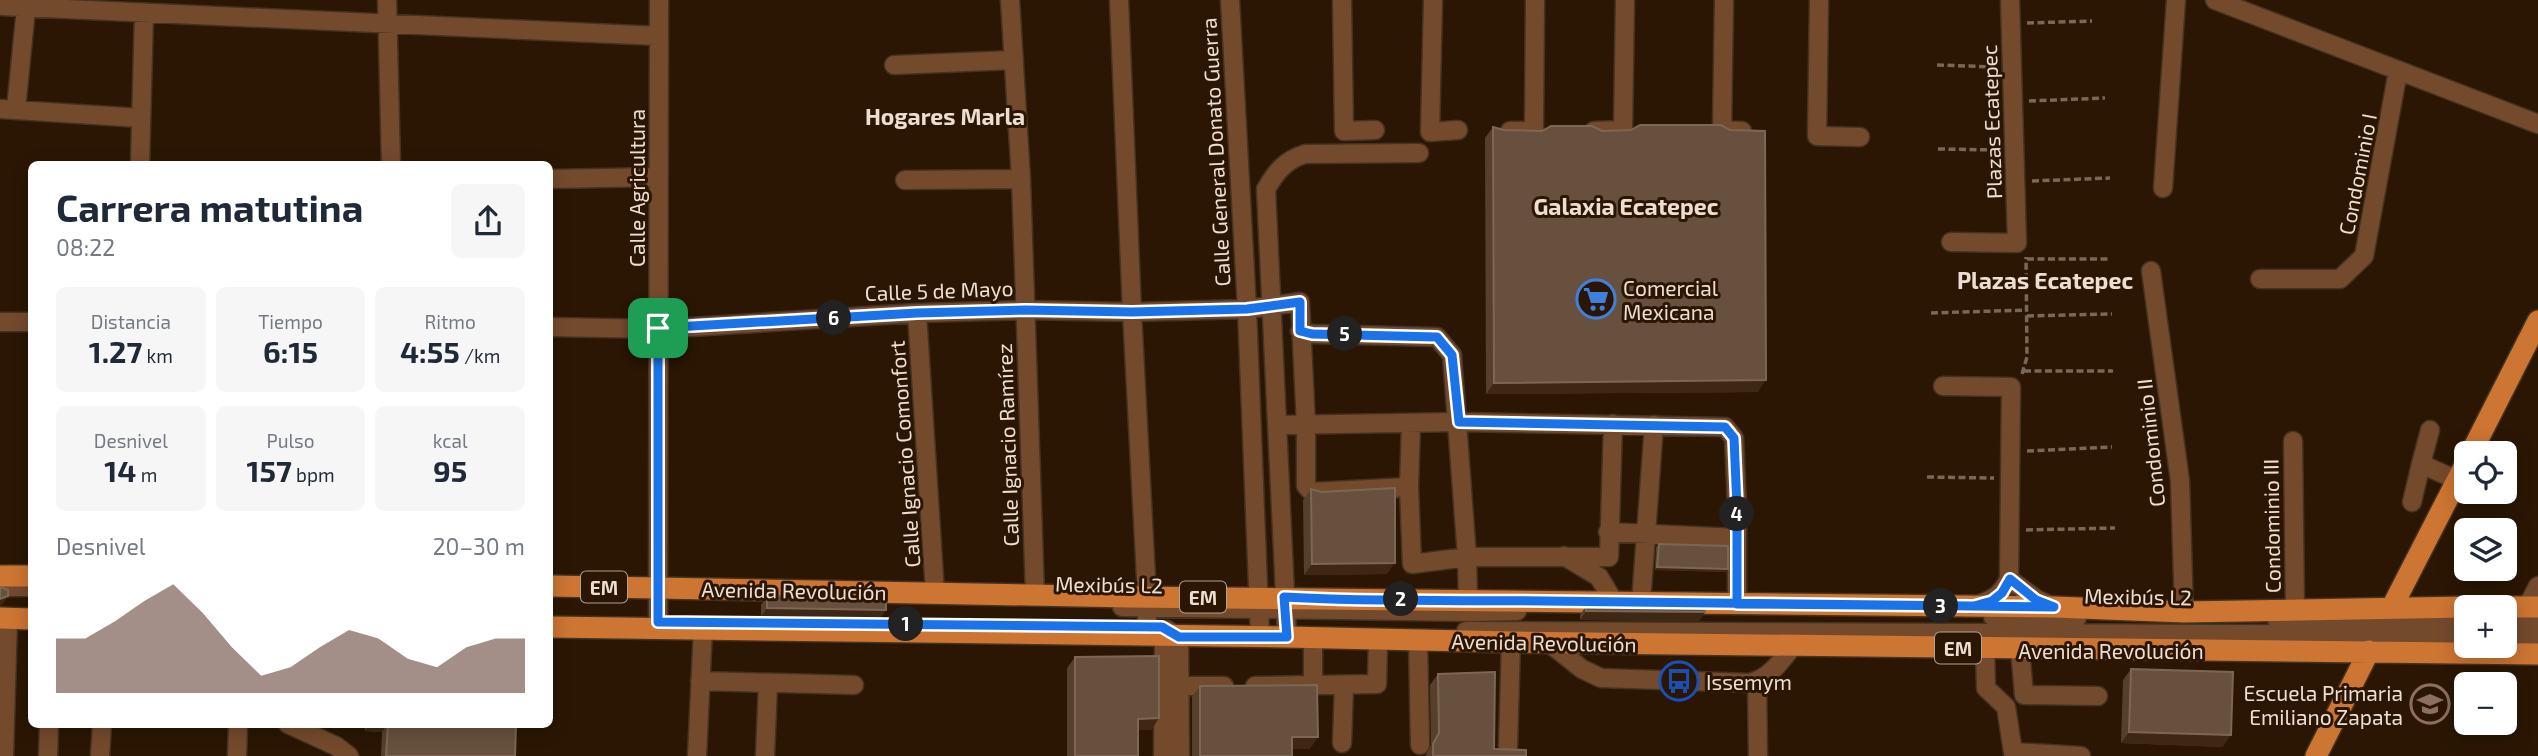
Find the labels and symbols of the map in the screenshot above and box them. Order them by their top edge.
street label: Calle General Donato Guerra [1195,17,1235,287]
street label: Plazas Ecatepec [1976,44,2006,200]
district label: Hogares Marla [865,102,1025,130]
street label: Calle Agricultura [624,109,649,267]
street label: Condominio I [2333,111,2381,237]
district label: Galaxia Ecatepec [1533,192,1719,220]
district label: Plazas Ecatepec [1957,266,2133,294]
street label: Calle 5 de Mayo [864,275,1014,305]
place label: Comercial Mexicana [1623,275,1719,324]
supermarket icon: Comercial Mexicana [1575,278,1617,320]
pin [628,298,688,358]
pin: 6 [816,300,852,336]
pin: 5 [1328,316,1362,352]
street label: Calle Ignacio Comonfort [884,340,924,568]
street label: Calle Ignacio Ramírez [991,343,1023,547]
street label: Condominio II [2131,378,2169,508]
street label: Condominio III [2257,459,2285,593]
pin: 4 [1720,496,1754,532]
street label: Mexibús L2 [1055,571,1163,597]
road number: EM [581,572,627,602]
street label: Avenida Revolución [701,576,887,604]
road number: EM [1180,582,1226,612]
pin: 2 [1384,582,1418,616]
street label: Mexibús L2 [2084,583,2192,609]
pin: 3 [1924,588,1958,624]
pin: 1 [888,606,923,642]
street label: Avenida Revolución [1451,628,1637,656]
road number: EM [1935,632,1981,664]
street label: Avenida Revolución [2018,638,2204,663]
bus stop icon: Issemym [1658,660,1700,702]
place label: Issemym [1706,669,1792,694]
place label: Escuela Primaria Emiliano Zapata [2244,680,2403,729]
school or university icon: Escuela Primaria Emiliano Zapata [2409,683,2451,725]

